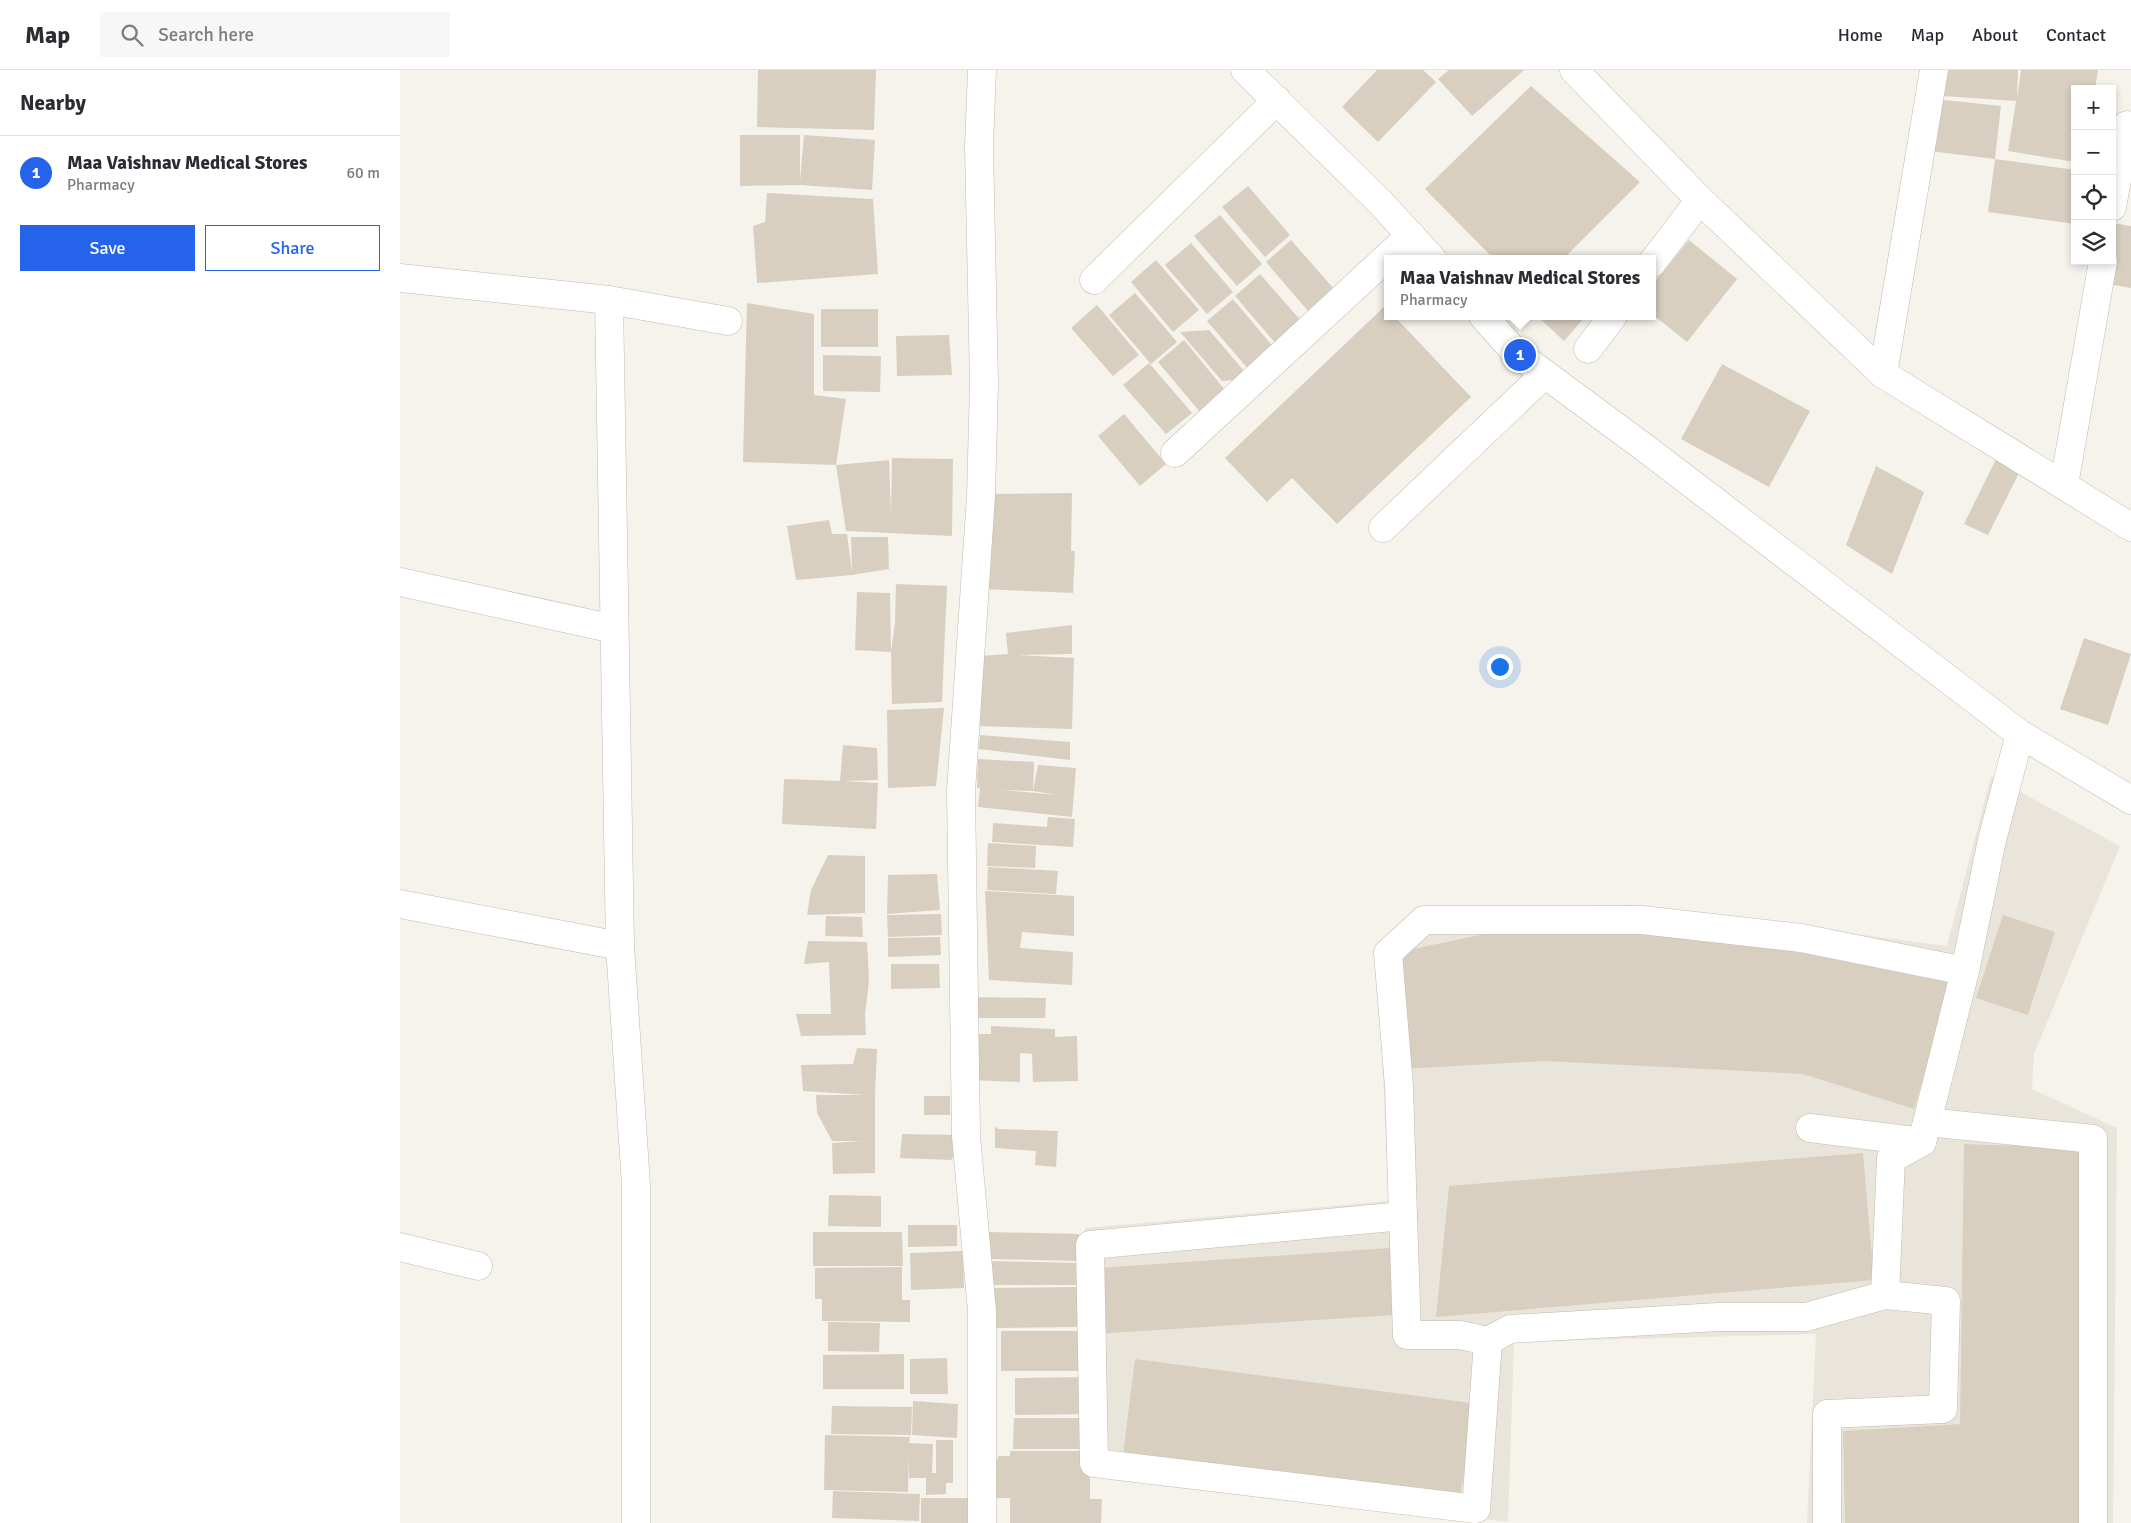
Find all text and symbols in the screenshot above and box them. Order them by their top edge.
search box [100,12,450,57]
text: Map [25,20,70,50]
icon: search [118,21,146,49]
text: Search here [158,23,254,47]
text: Home [1838,24,1883,46]
text: Map [1911,24,1944,46]
text: About [1972,24,2018,46]
text: Contact [2046,24,2106,46]
map controls [2071,85,2116,265]
button: + [2071,85,2116,130]
text: Nearby [20,90,86,116]
button: − [2071,130,2116,175]
text: Maa Vaishnav Medical Stores [67,151,307,175]
text: 1 [32,163,40,183]
text: 60 m [346,163,380,183]
text: Pharmacy [67,175,135,195]
button: locate [2071,175,2116,220]
button: layers [2071,220,2116,265]
button: Save [20,225,195,271]
button: Share [205,225,380,271]
popup [1384,255,1656,320]
text: Maa Vaishnav Medical Stores [1400,266,1640,290]
text: Pharmacy [1400,290,1467,310]
pin: 1 [1504,336,1536,374]
your location [1487,654,1513,680]

